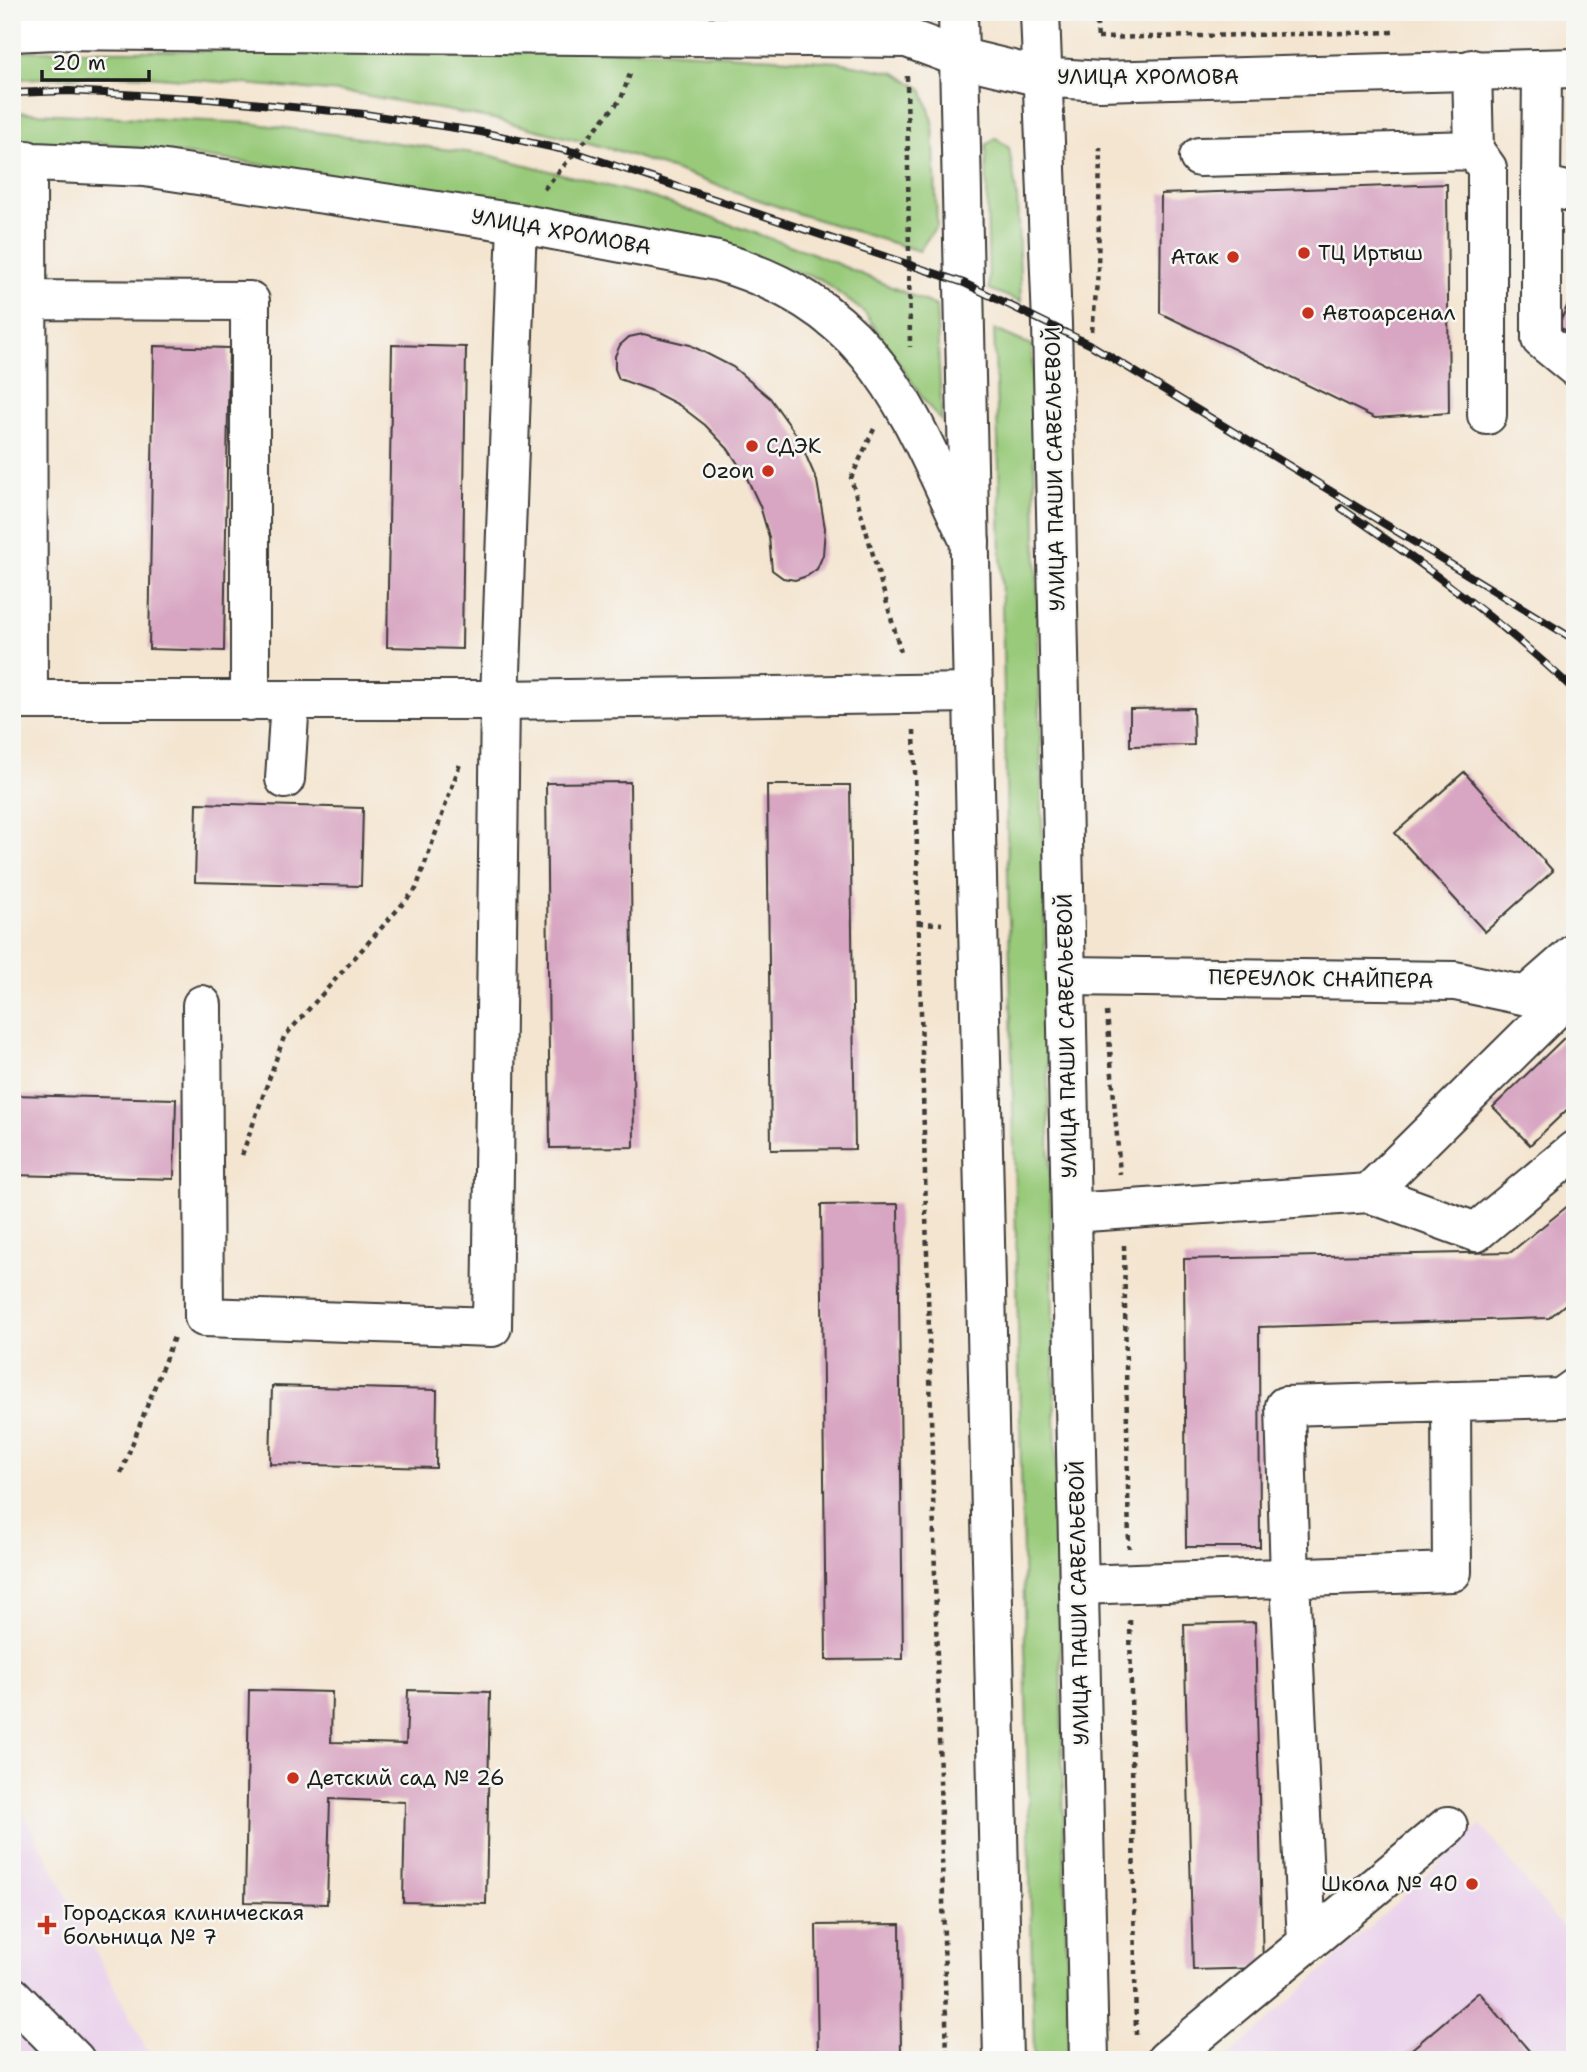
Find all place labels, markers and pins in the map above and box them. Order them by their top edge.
place label: ТЦ Иртыш [1318,239,1423,267]
place label: Атак [1170,243,1219,271]
marker: ТЦ Иртыш [1296,245,1312,261]
marker: Атак [1225,249,1241,265]
place label: Автоарсенал [1322,299,1456,327]
marker: Автоарсенал [1300,305,1316,321]
place label: СДЭК [766,432,822,460]
marker: СДЭК [744,438,760,454]
place label: Ozon [702,457,754,485]
marker: Ozon [760,463,776,479]
place label: Детский сад № 26 [307,1764,505,1792]
marker: Детский сад № 26 [285,1770,301,1786]
place label: Школа № 40 [1321,1870,1458,1898]
marker: Школа № 40 [1464,1876,1480,1892]
place label: Городская клиническая больница № 7 [63,1899,304,1951]
marker: Городская клиническая больница № 7 [37,1915,57,1935]

